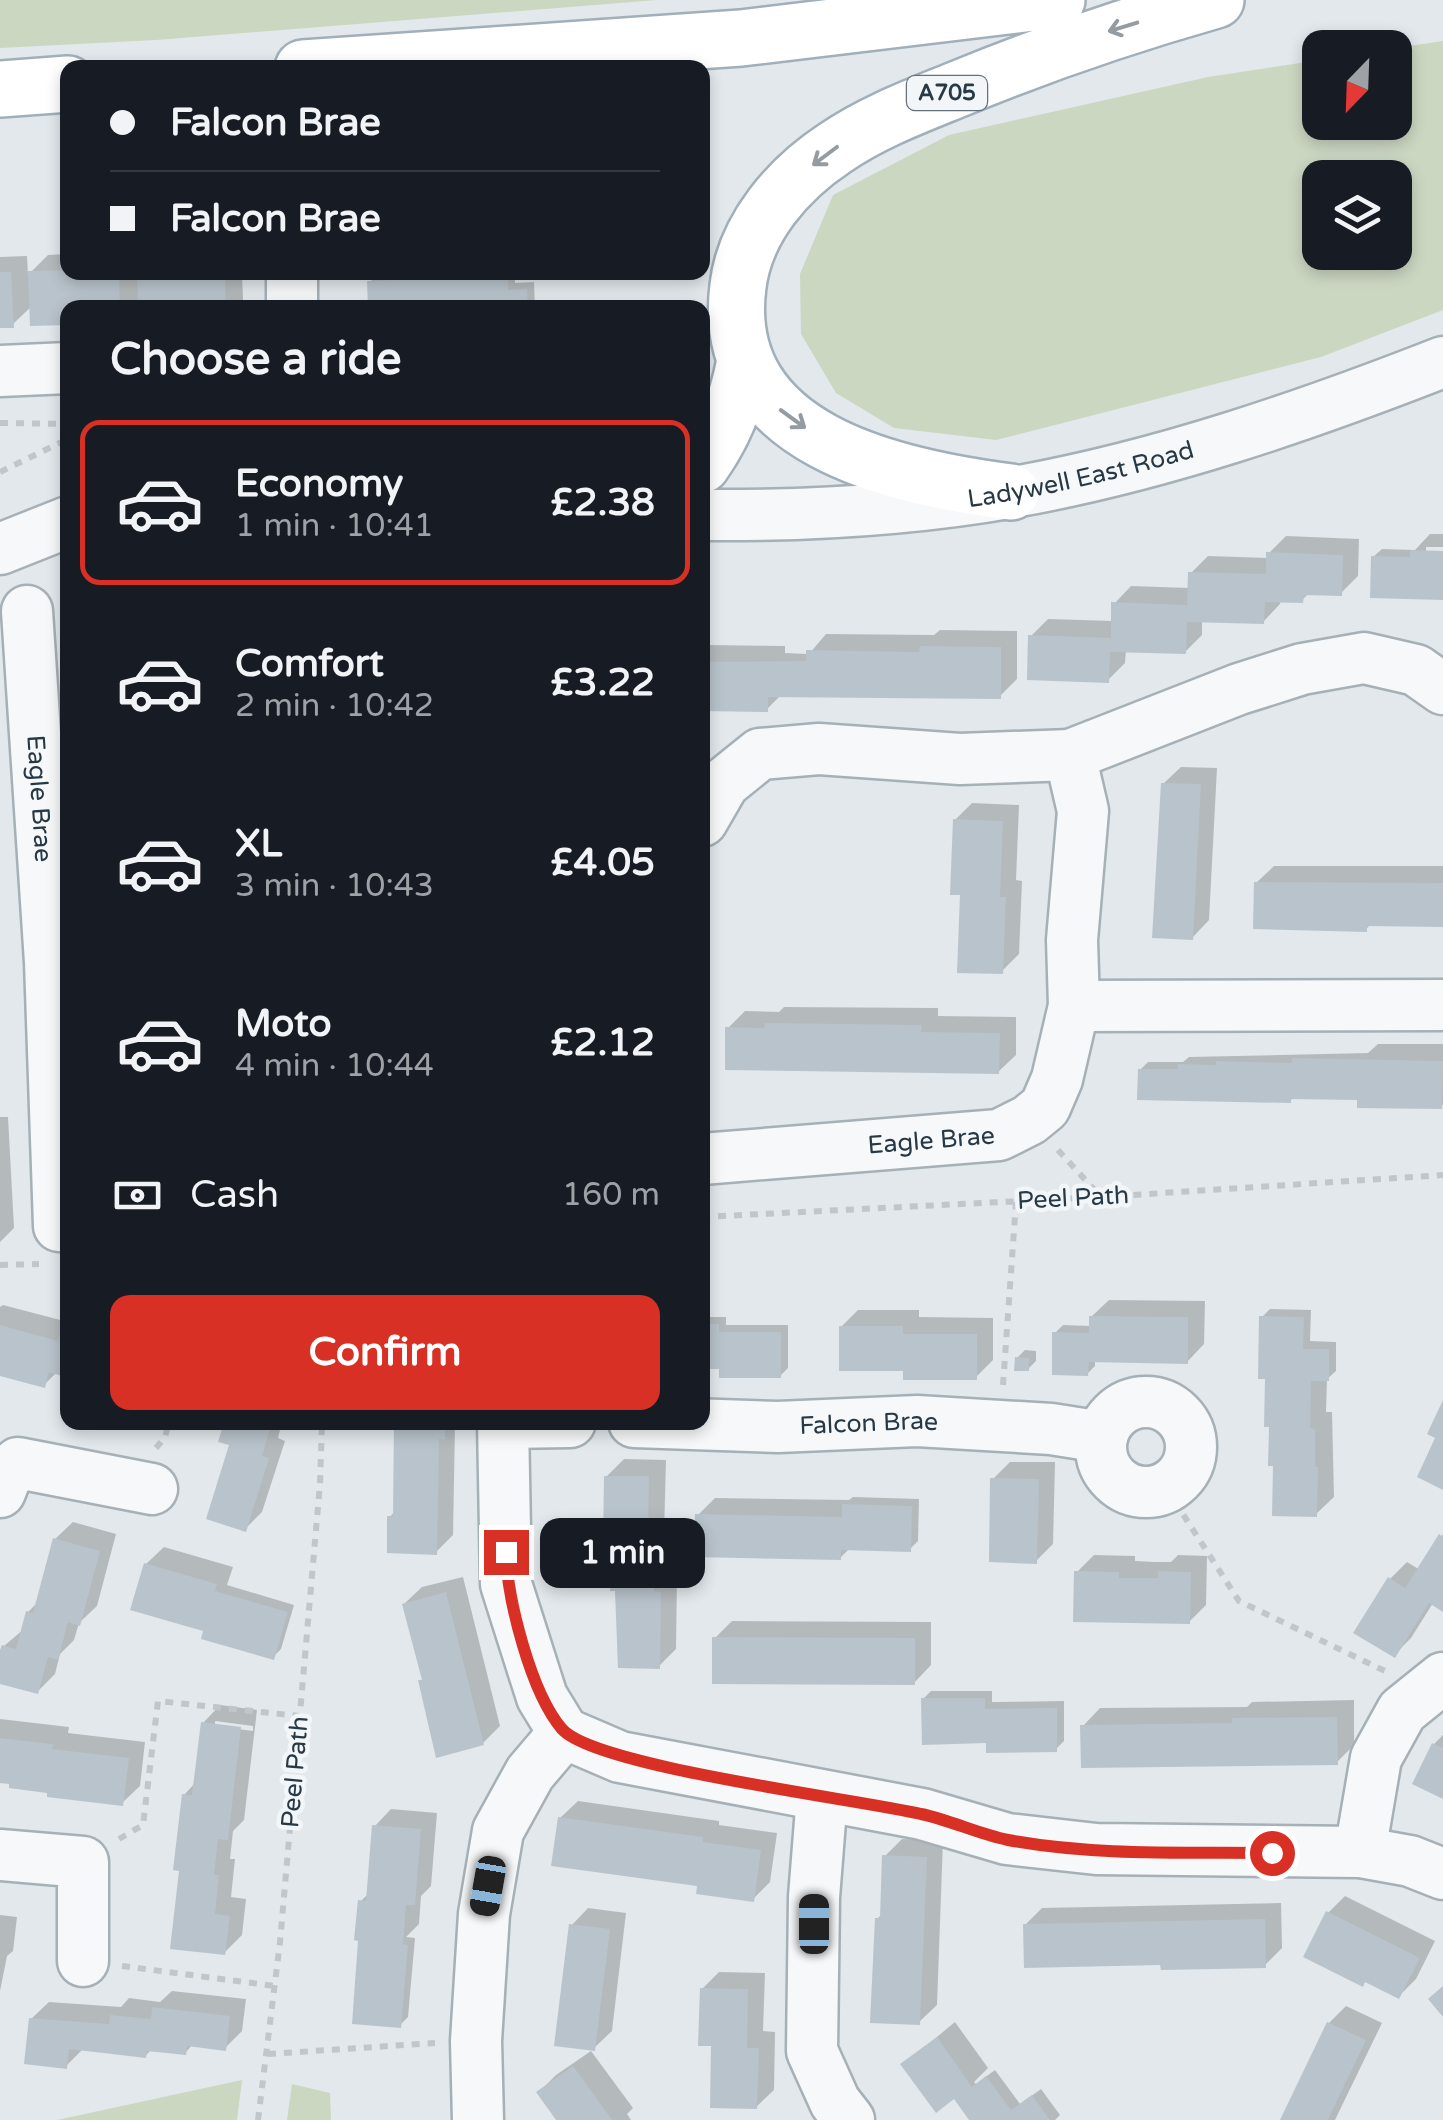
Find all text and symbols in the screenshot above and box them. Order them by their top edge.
one-way arrow [1107,19,1139,37]
north arrow [1302,30,1412,140]
map controls [1302,30,1412,270]
road number: A705 [907,76,987,110]
text: Falcon Brae [170,100,381,146]
one-way arrow [813,144,839,166]
button: layers [1302,160,1412,270]
text: Falcon Brae [170,196,381,242]
text: Choose a ride [110,333,401,387]
one-way arrow [779,408,806,429]
street label: Ladywell East Road [966,435,1197,514]
icon: car [115,458,205,548]
text: Economy [235,461,403,507]
text: £2.38 [551,480,655,526]
text: 1 min · 10:41 [235,507,434,545]
icon: car [115,638,205,728]
text: Comfort [235,641,384,687]
text: £3.22 [551,660,655,706]
text: 2 min · 10:42 [235,687,434,725]
street label: Eagle Brae [20,734,58,863]
icon: car [115,818,205,908]
text: XL [235,821,282,867]
text: £4.05 [551,840,655,886]
text: 3 min · 10:43 [235,867,434,905]
icon: car [115,998,205,1088]
text: Moto [235,1001,331,1047]
text: £2.12 [551,1020,655,1066]
text: 4 min · 10:44 [235,1047,434,1085]
street label: Eagle Brae [867,1120,996,1161]
icon: cash [110,1168,165,1223]
text: Cash [190,1172,279,1218]
text: 160 m [562,1176,660,1214]
street label: Peel Path [1016,1180,1130,1216]
button: Confirm [110,1295,660,1410]
street label: Falcon Brae [799,1406,939,1441]
callout: 1 min [541,1517,706,1587]
route end [484,1530,529,1575]
text: 1 min [580,1534,665,1572]
street label: Peel Path [275,1715,315,1829]
route start [1250,1831,1295,1876]
car [468,1854,508,1918]
car [799,1894,829,1954]

